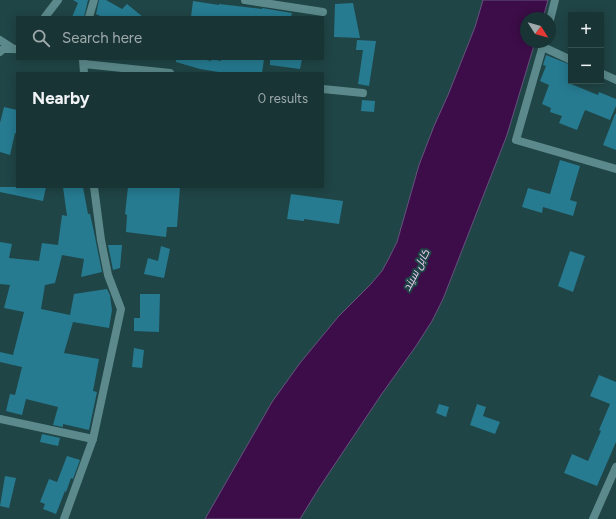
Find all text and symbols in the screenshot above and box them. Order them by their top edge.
north arrow [520,12,556,48]
map controls [568,12,604,84]
button: + [568,12,604,48]
search box [16,16,324,60]
icon: search [30,27,52,49]
text: Search here [62,29,142,47]
button: − [568,48,604,84]
text: Nearby [32,88,90,108]
text: 0 results [258,91,308,106]
water label: کابل سيند [400,247,432,293]

